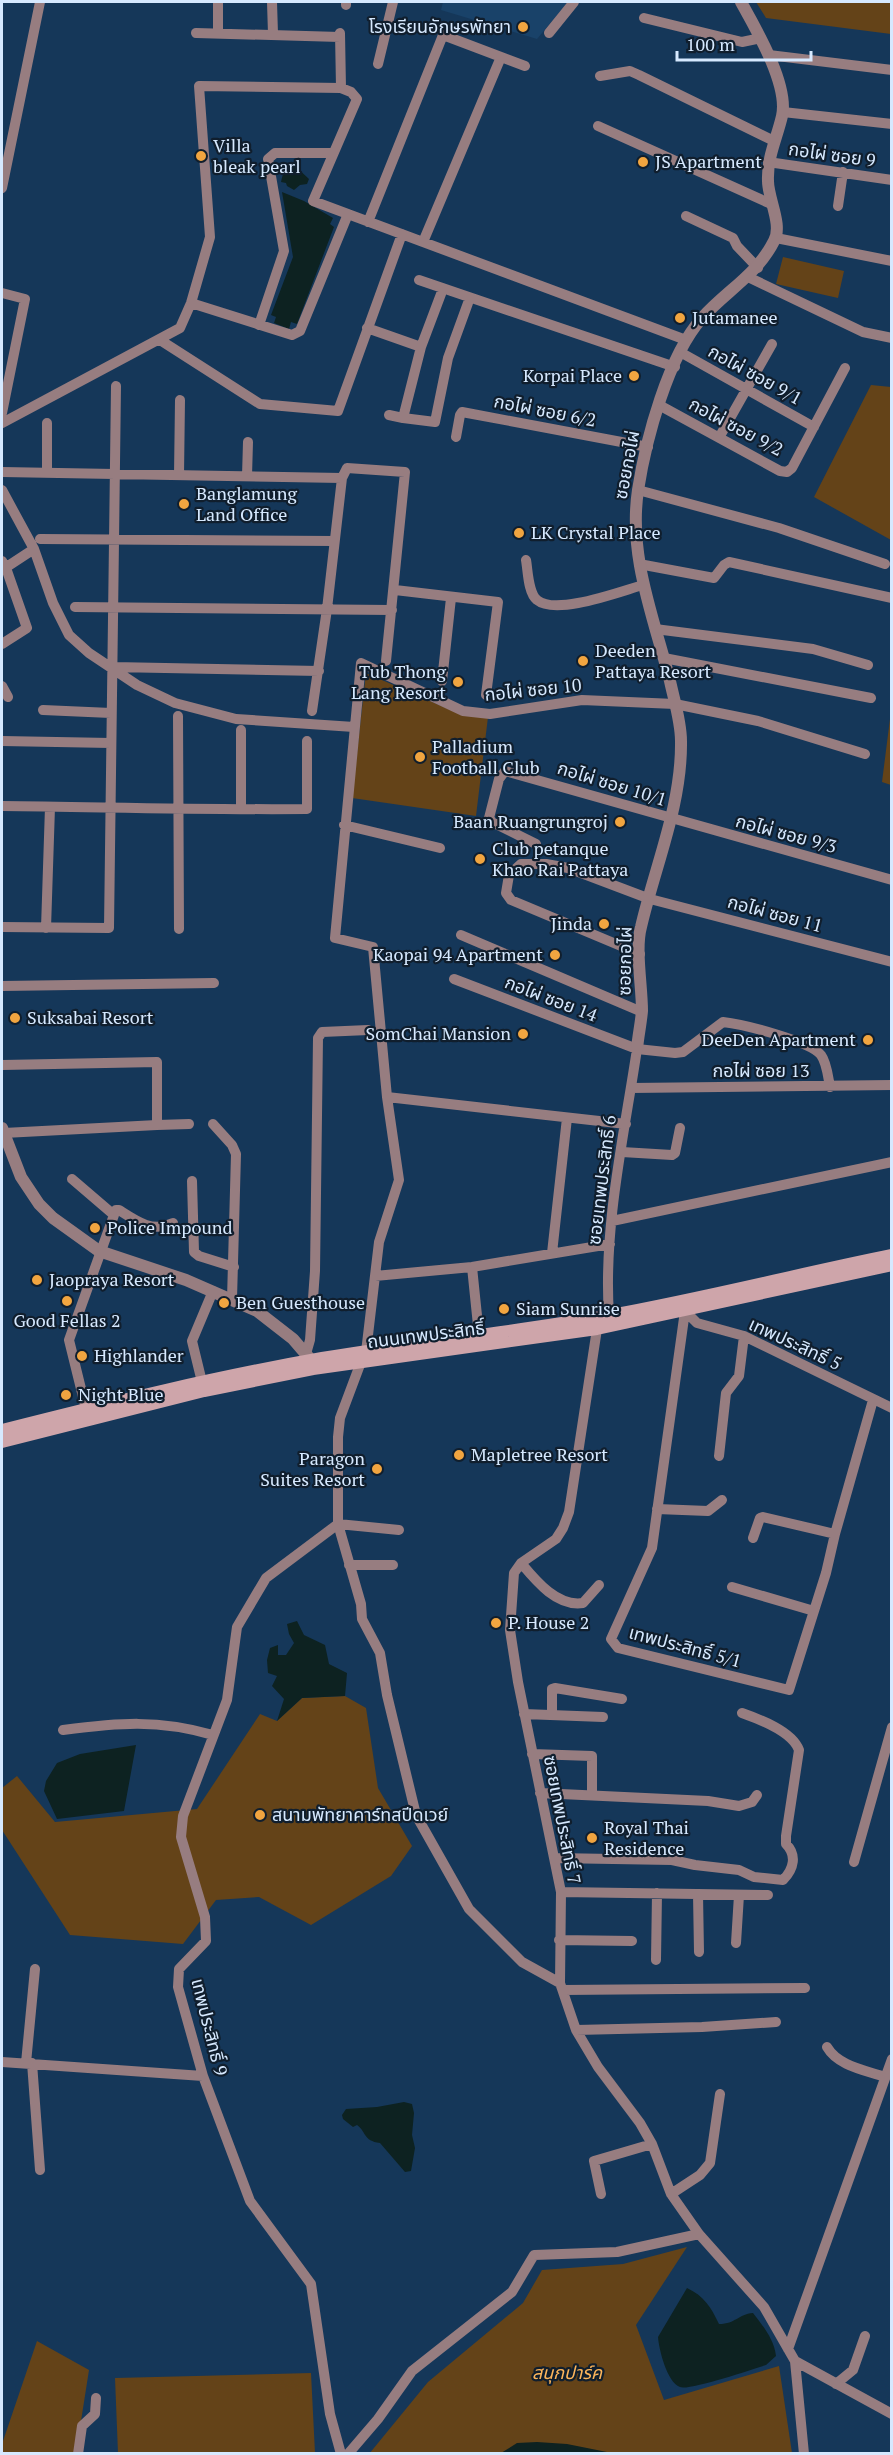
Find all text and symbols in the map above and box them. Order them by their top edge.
place label: โรงเรียนอักษรพัทยา [369,14,511,38]
marker: โรงเรียนอักษรพัทยา [516,20,530,34]
scale bar [677,24,810,62]
text: 100 m [686,32,735,56]
place label: Villa bleak pearl [213,133,301,178]
street label: กอไผ่ ซอย 9 [787,136,877,172]
marker: Villa bleak pearl [194,149,208,163]
place label: JS Apartment [655,149,762,173]
marker: JS Apartment [636,155,650,169]
place label: Jutamanee [692,305,778,329]
marker: Jutamanee [673,311,687,325]
street label: กอไผ่ ซอย 9/1 [704,339,807,410]
place label: Korpai Place [523,363,622,387]
marker: Korpai Place [627,369,641,383]
street label: กอไผ่ ซอย 6/2 [492,388,598,432]
street label: กอไผ่ ซอย 9/2 [685,391,788,461]
street label: ซอยกอไผ่ [608,428,644,501]
place label: Banglamung Land Office [196,481,297,526]
marker: Banglamung Land Office [177,497,191,511]
place label: LK Crystal Place [531,520,661,544]
marker: LK Crystal Place [512,526,526,540]
place label: Deeden Pattaya Resort [595,638,712,683]
marker: Deeden Pattaya Resort [576,654,590,668]
place label: Tub Thong Lang Resort [351,659,447,704]
street label: กอไผ่ ซอย 10 [483,672,583,706]
marker: Tub Thong Lang Resort [451,675,465,689]
place label: Palladium Football Club [432,734,540,779]
marker: Palladium Football Club [413,750,427,764]
street label: กอไผ่ ซอย 10/1 [555,755,670,811]
street label: กอไผ่ ซอย 9/3 [733,808,839,858]
place label: Baan Ruangrungroj [453,809,608,833]
marker: Baan Ruangrungroj [613,815,627,829]
place label: Club petanque Khao Rai Pattaya [492,836,628,881]
marker: Club petanque Khao Rai Pattaya [473,852,487,866]
street label: กอไผ่ ซอย 11 [725,889,825,937]
place label: Jinda [551,911,592,935]
marker: Jinda [597,917,611,931]
street label: ซอยกอไผ่ [611,926,637,996]
place label: Kaopai 94 Apartment [373,942,543,966]
marker: Kaopai 94 Apartment [548,948,562,962]
street label: กอไผ่ ซอย 14 [502,969,601,1027]
place label: Suksabai Resort [27,1005,154,1029]
marker: Suksabai Resort [8,1011,22,1025]
place label: SomChai Mansion [366,1021,511,1045]
marker: SomChai Mansion [516,1027,530,1041]
place label: DeeDen Apartment [702,1027,856,1051]
marker: DeeDen Apartment [861,1033,875,1047]
street label: กอไผ่ ซอย 13 [712,1058,810,1082]
street label: ซอยเทพประสิทธิ์ 6 [581,1113,621,1246]
place label: Police Impound [107,1215,233,1239]
marker: Police Impound [88,1221,102,1235]
place label: Jaopraya Resort [49,1267,175,1291]
marker: Jaopraya Resort [30,1273,44,1287]
place label: Ben Guesthouse [236,1290,365,1314]
marker: Good Fellas 2 [60,1294,74,1308]
marker: Ben Guesthouse [217,1296,231,1310]
place label: Siam Sunrise [516,1296,620,1320]
marker: Siam Sunrise [497,1302,511,1316]
place label: Good Fellas 2 [13,1308,121,1332]
street label: เทพประสิทธิ์ 5 [745,1311,846,1375]
street label: ถนนเทพประสิทธิ์ [366,1315,486,1353]
place label: Highlander [94,1343,184,1367]
marker: Highlander [75,1349,89,1363]
place label: Night Blue [78,1382,164,1406]
marker: Night Blue [59,1388,73,1402]
place label: Mapletree Resort [471,1442,608,1466]
place label: Paragon Suites Resort [260,1446,365,1491]
marker: Mapletree Resort [452,1448,466,1462]
marker: Paragon Suites Resort [370,1462,384,1476]
place label: P. House 2 [508,1610,589,1634]
marker: P. House 2 [489,1616,503,1630]
street label: เทพประสิทธิ์ 5/1 [626,1620,744,1673]
street label: ซอยเทพประสิทธิ์ 7 [539,1753,587,1886]
place label: สนามพัทยาคาร์ทสปีดเวย์ [272,1802,448,1826]
marker: สนามพัทยาคาร์ทสปีดเวย์ [253,1808,267,1822]
place label: Royal Thai Residence [604,1815,689,1860]
marker: Royal Thai Residence [585,1831,599,1845]
street label: เทพประสิทธิ์ 9 [186,1976,234,2078]
park label: สนุกปาร์ค [532,2360,603,2384]

